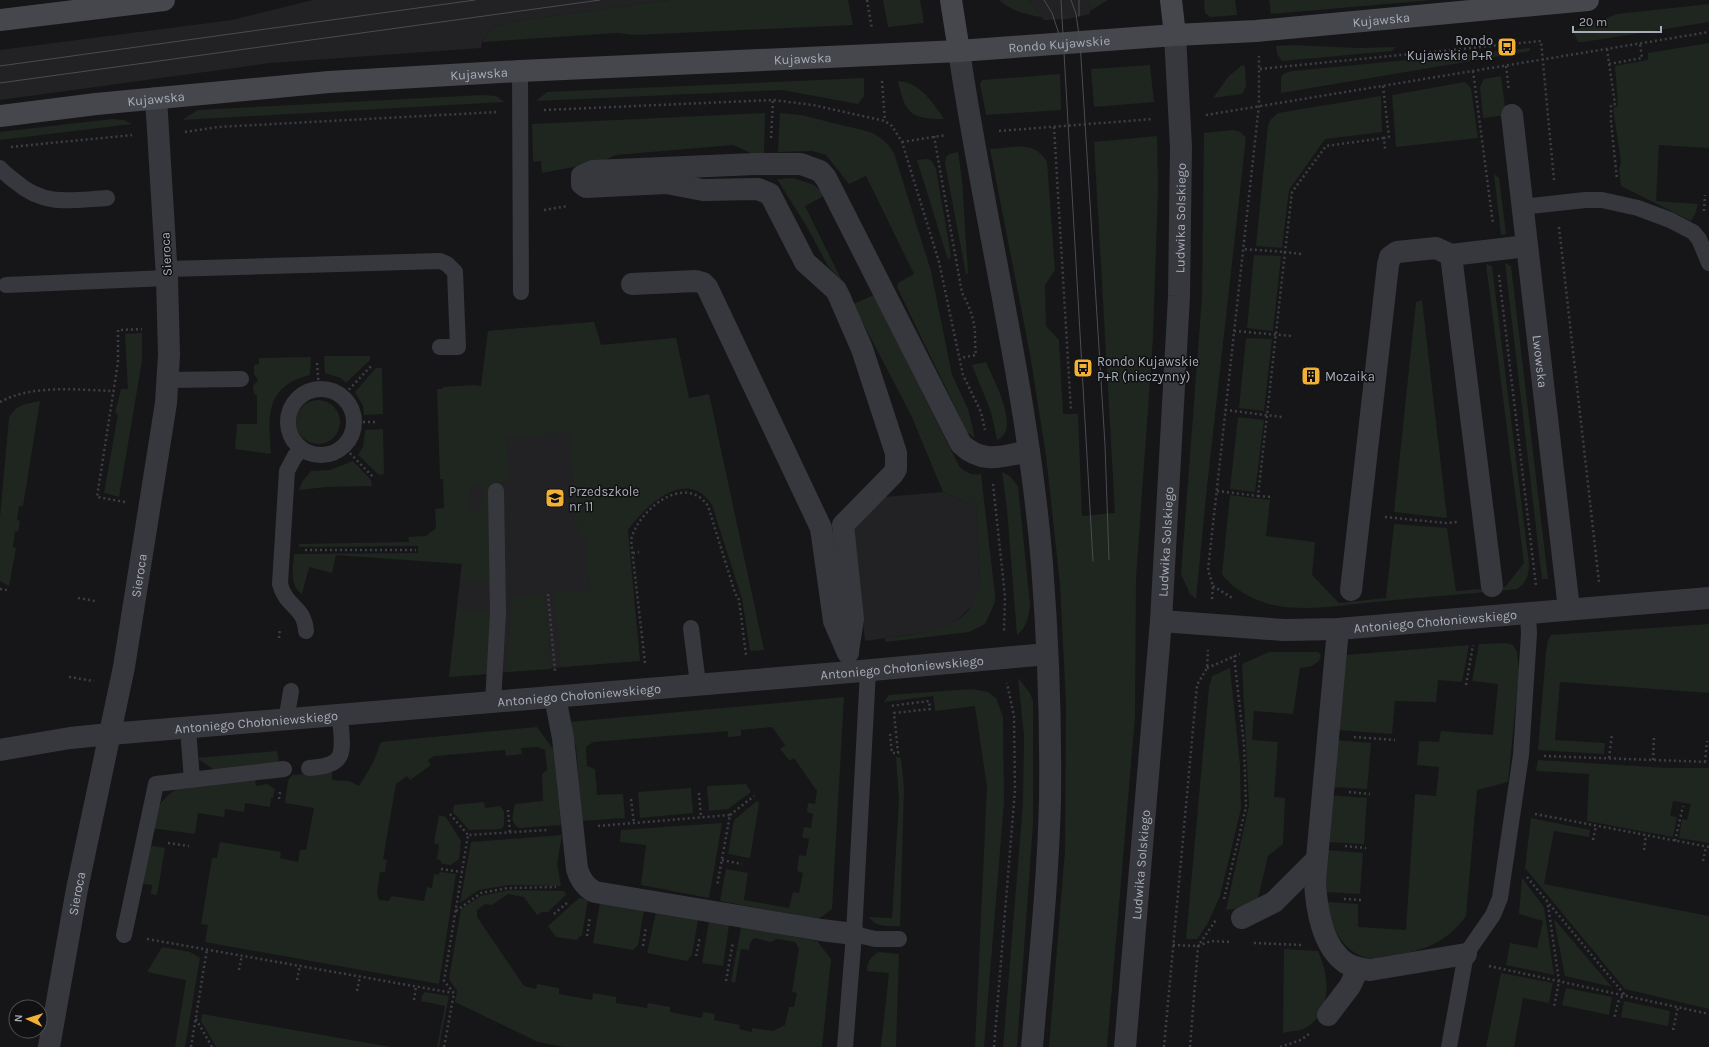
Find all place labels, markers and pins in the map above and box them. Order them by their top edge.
place label: Rondo Kujawskie P+R [1407,33,1493,63]
bus stop icon: Rondo Kujawskie P+R [1496,36,1518,58]
place label: Rondo Kujawskie P+R (nieczynny) [1097,354,1199,384]
bus stop icon: Rondo Kujawskie P+R (nieczynny) [1072,357,1094,379]
building icon: Mozaika [1300,365,1322,387]
place label: Mozaika [1325,369,1375,384]
place label: Przedszkole nr 11 [569,484,640,514]
school or university icon: Przedszkole nr 11 [544,487,566,509]

